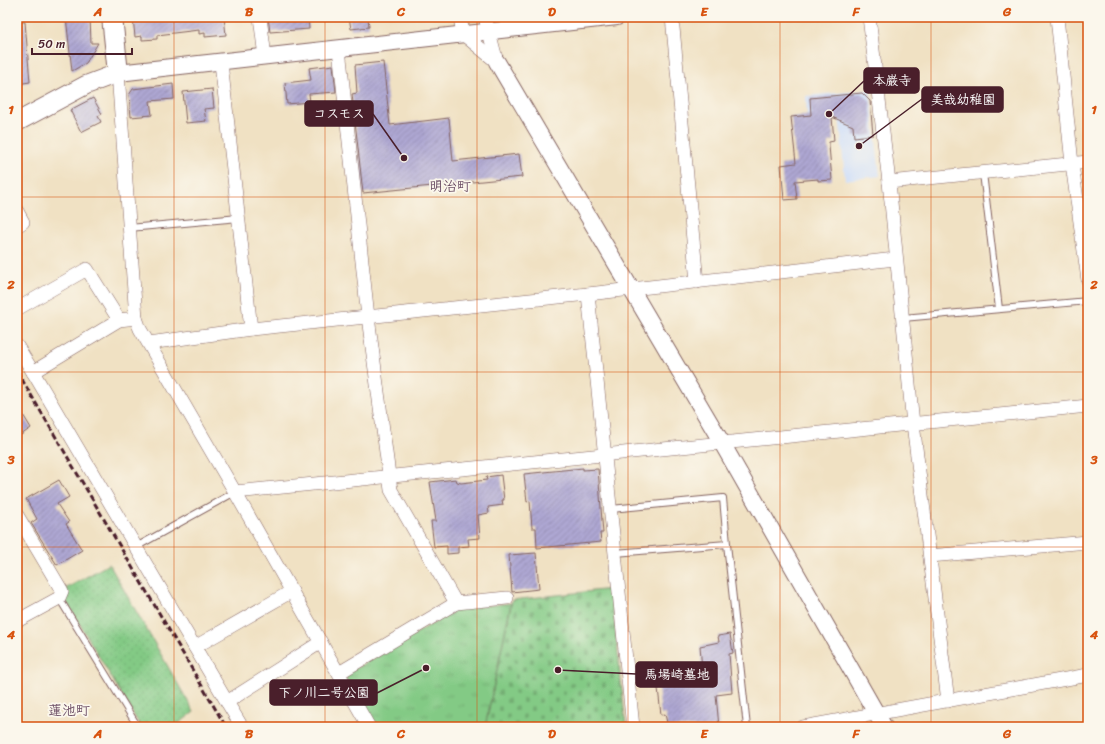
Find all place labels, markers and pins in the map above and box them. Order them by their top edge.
callout: 本巌寺 [864,68,919,93]
callout: 美哉幼稚園 [922,87,1003,112]
callout: コスモス [305,101,373,126]
callout: 馬場崎墓地 [636,662,717,687]
callout: 下ノ川二号公園 [270,680,377,705]

